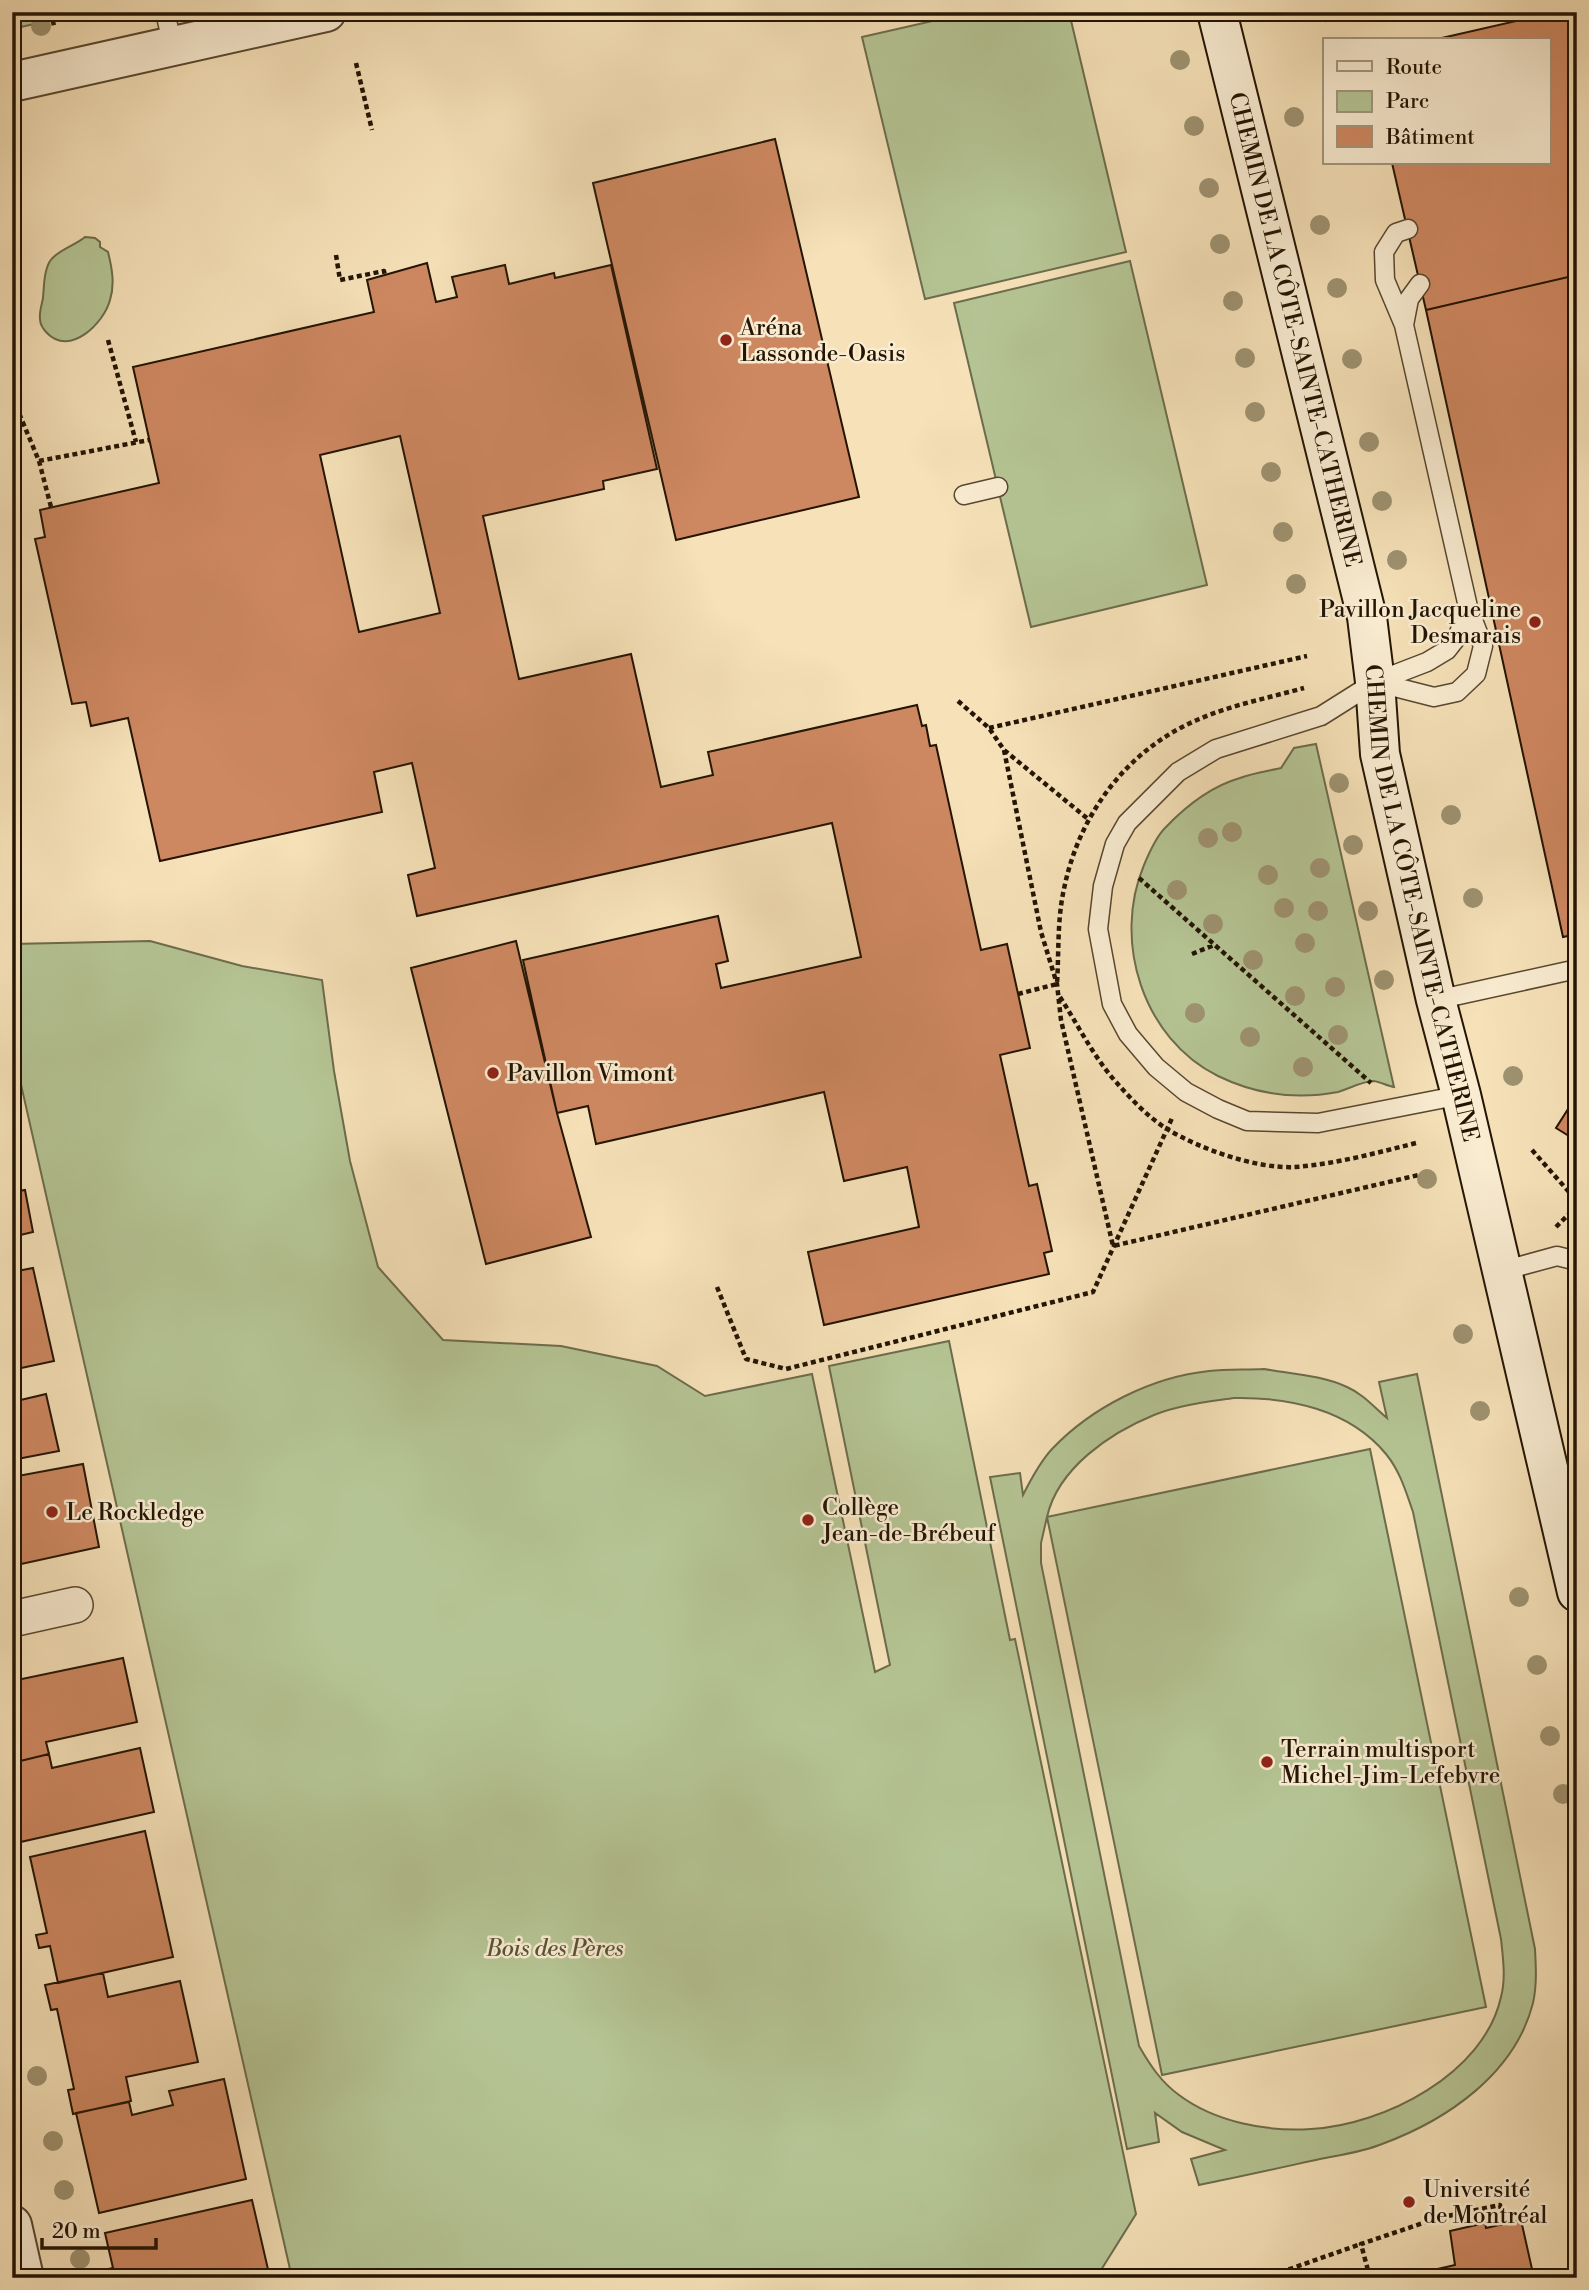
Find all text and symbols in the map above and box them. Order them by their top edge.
legend [1323,38,1550,164]
text: Route [1386,55,1442,81]
street label: CHEMIN DE LA CÔTE-SAINTE-CATHERINE [1222,89,1367,570]
text: Parc [1386,89,1429,115]
text: Bâtiment [1385,125,1475,151]
place label: Aréna Lassonde-Oasis [739,314,905,368]
marker: Aréna Lassonde-Oasis [718,332,734,348]
place label: Pavillon Jacqueline Desmarais [1319,596,1521,650]
marker: Pavillon Jacqueline Desmarais [1527,614,1543,630]
street label: CHEMIN DE LA CÔTE-SAINTE-CATHERINE [1358,663,1484,1145]
place label: Pavillon Vimont [507,1060,675,1088]
marker: Pavillon Vimont [485,1065,501,1081]
place label: Collège Jean-de-Brébeuf [821,1494,997,1548]
place label: Le Rockledge [66,1499,205,1527]
marker: Le Rockledge [44,1504,60,1520]
marker: Collège Jean-de-Brébeuf [800,1512,816,1528]
place label: Terrain multisport Michel-Jim-Lefebvre [1281,1736,1500,1790]
marker: Terrain multisport Michel-Jim-Lefebvre [1259,1754,1275,1770]
park label: Bois des Pères [485,1935,624,1963]
place label: Université de Montréal [1423,2176,1548,2230]
marker: Université de Montréal [1401,2194,1417,2210]
scale bar [42,2206,156,2250]
text: 20 m [52,2219,101,2245]

